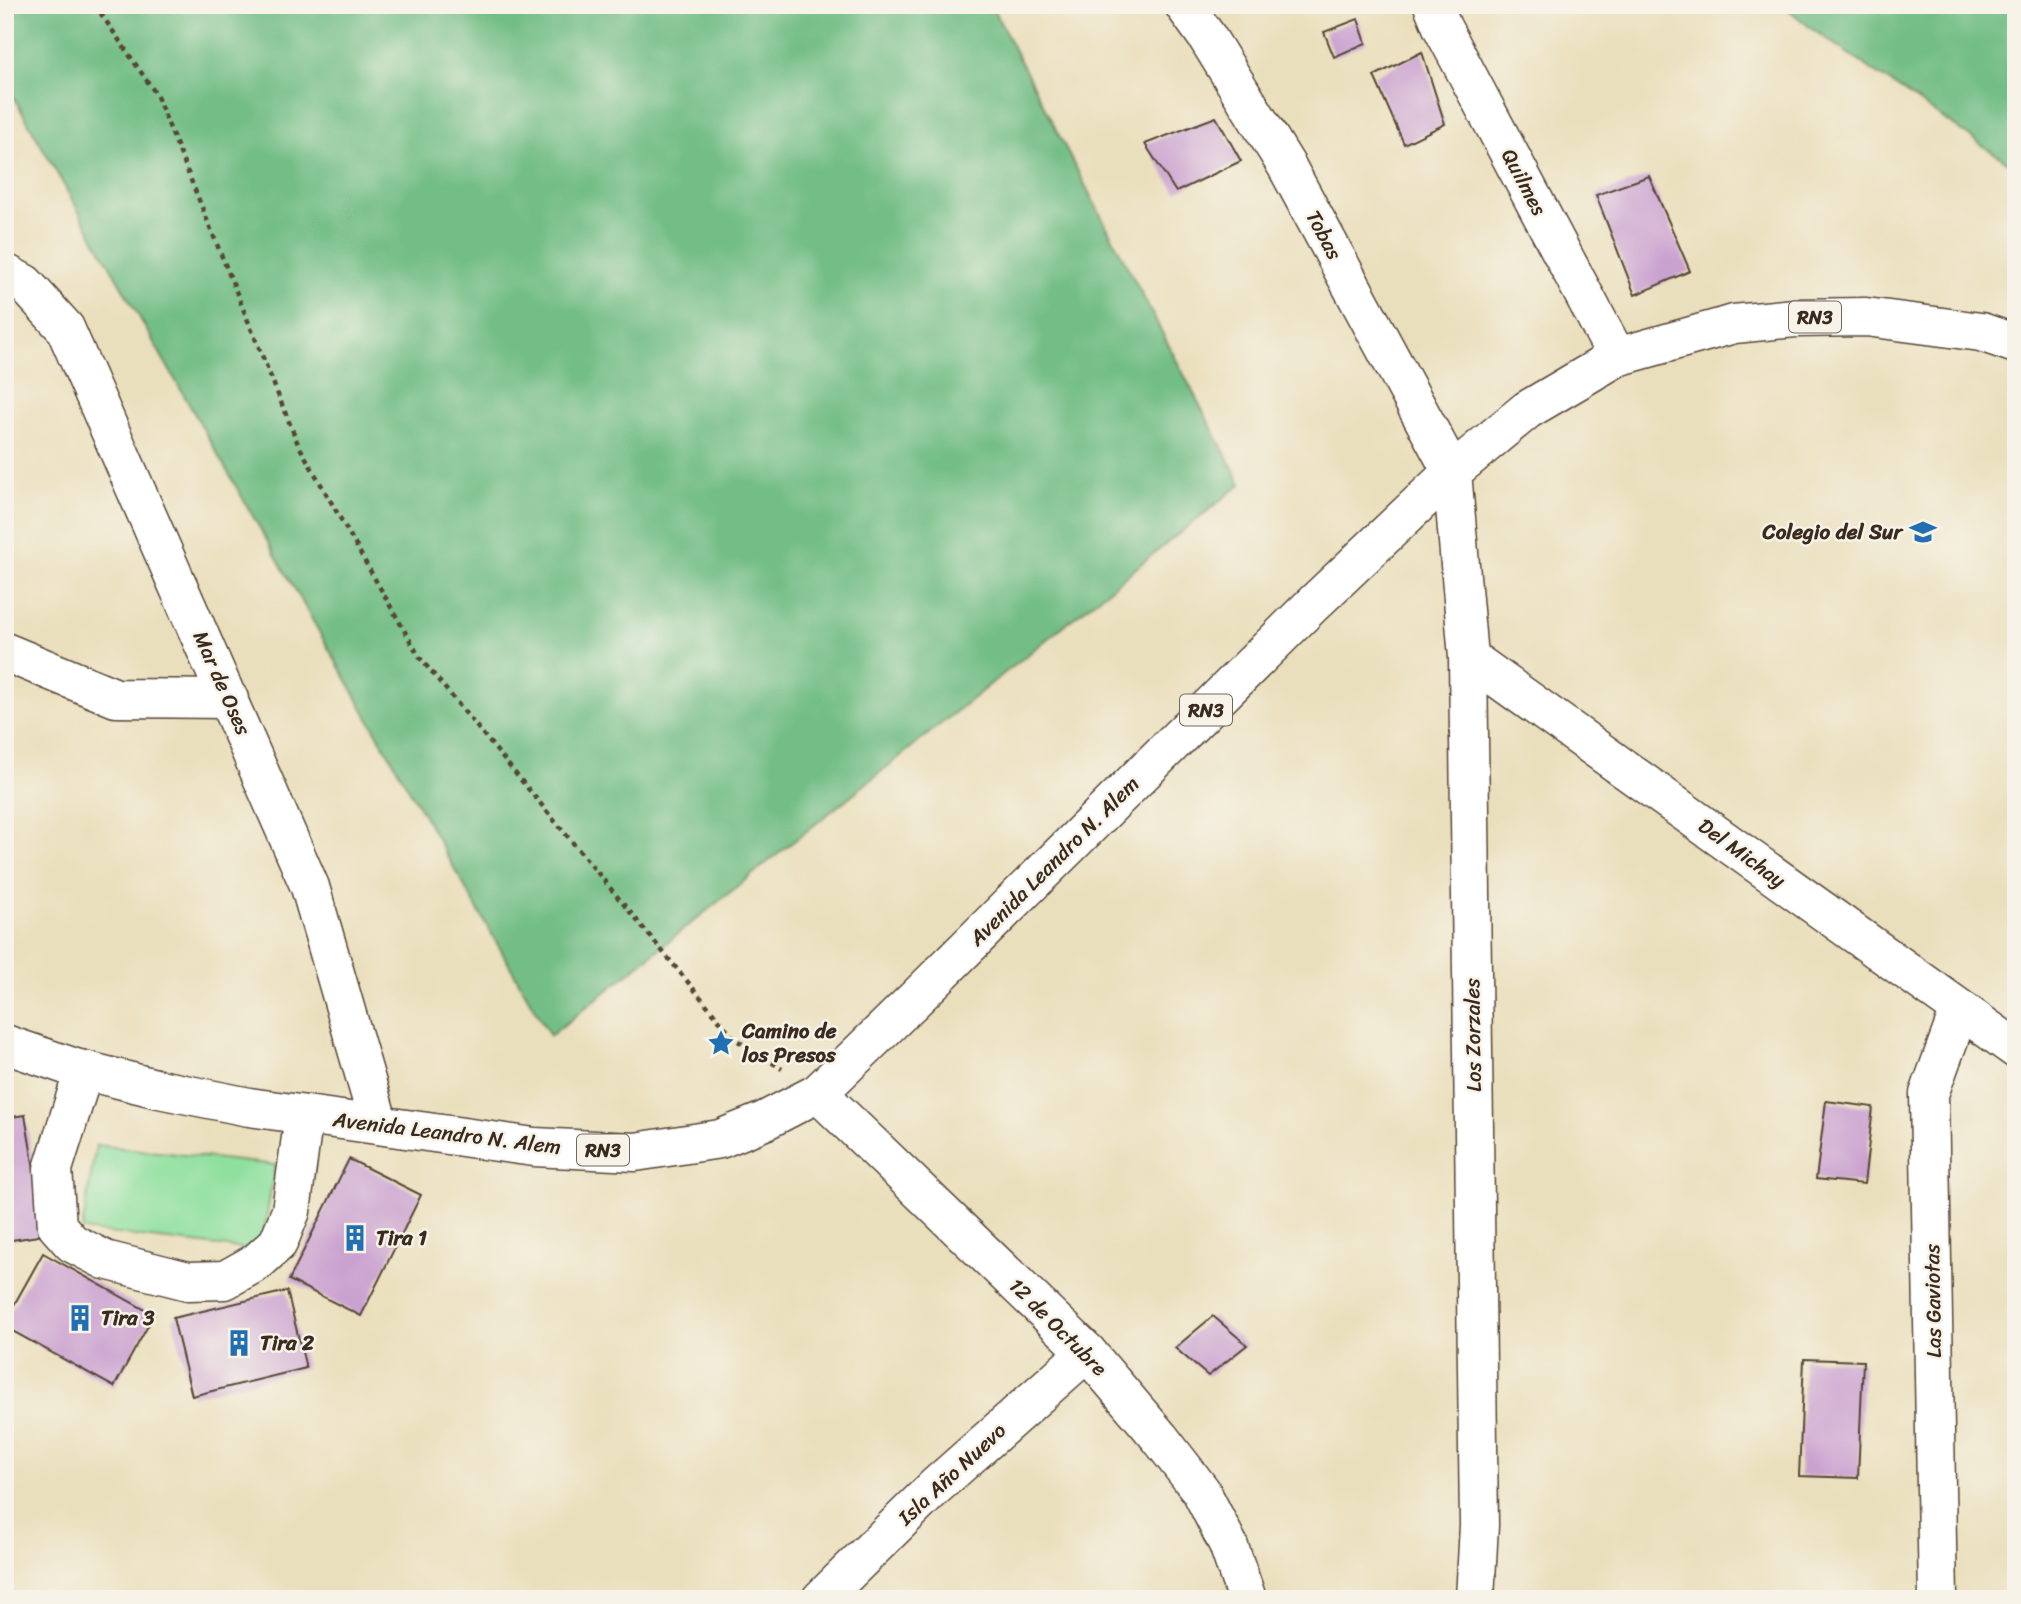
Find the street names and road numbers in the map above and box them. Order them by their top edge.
street label: Quilmes [1490,142,1558,223]
street label: Tobas [1295,203,1353,267]
road number: RN3 [1789,302,1841,332]
street label: Mar de Oses [182,625,262,742]
road number: RN3 [1180,694,1232,726]
street label: Avenida Leandro N. Alem [959,766,1149,956]
street label: Del Michay [1690,808,1794,898]
street label: Los Zorzales [1453,977,1493,1092]
street label: Avenida Leandro N. Alem [330,1100,563,1166]
road number: RN3 [577,1134,629,1166]
street label: Las Gaviotas [1913,1243,1953,1358]
street label: 12 de Octubre [999,1268,1117,1386]
street label: Isla Año Nuevo [888,1413,1016,1536]

